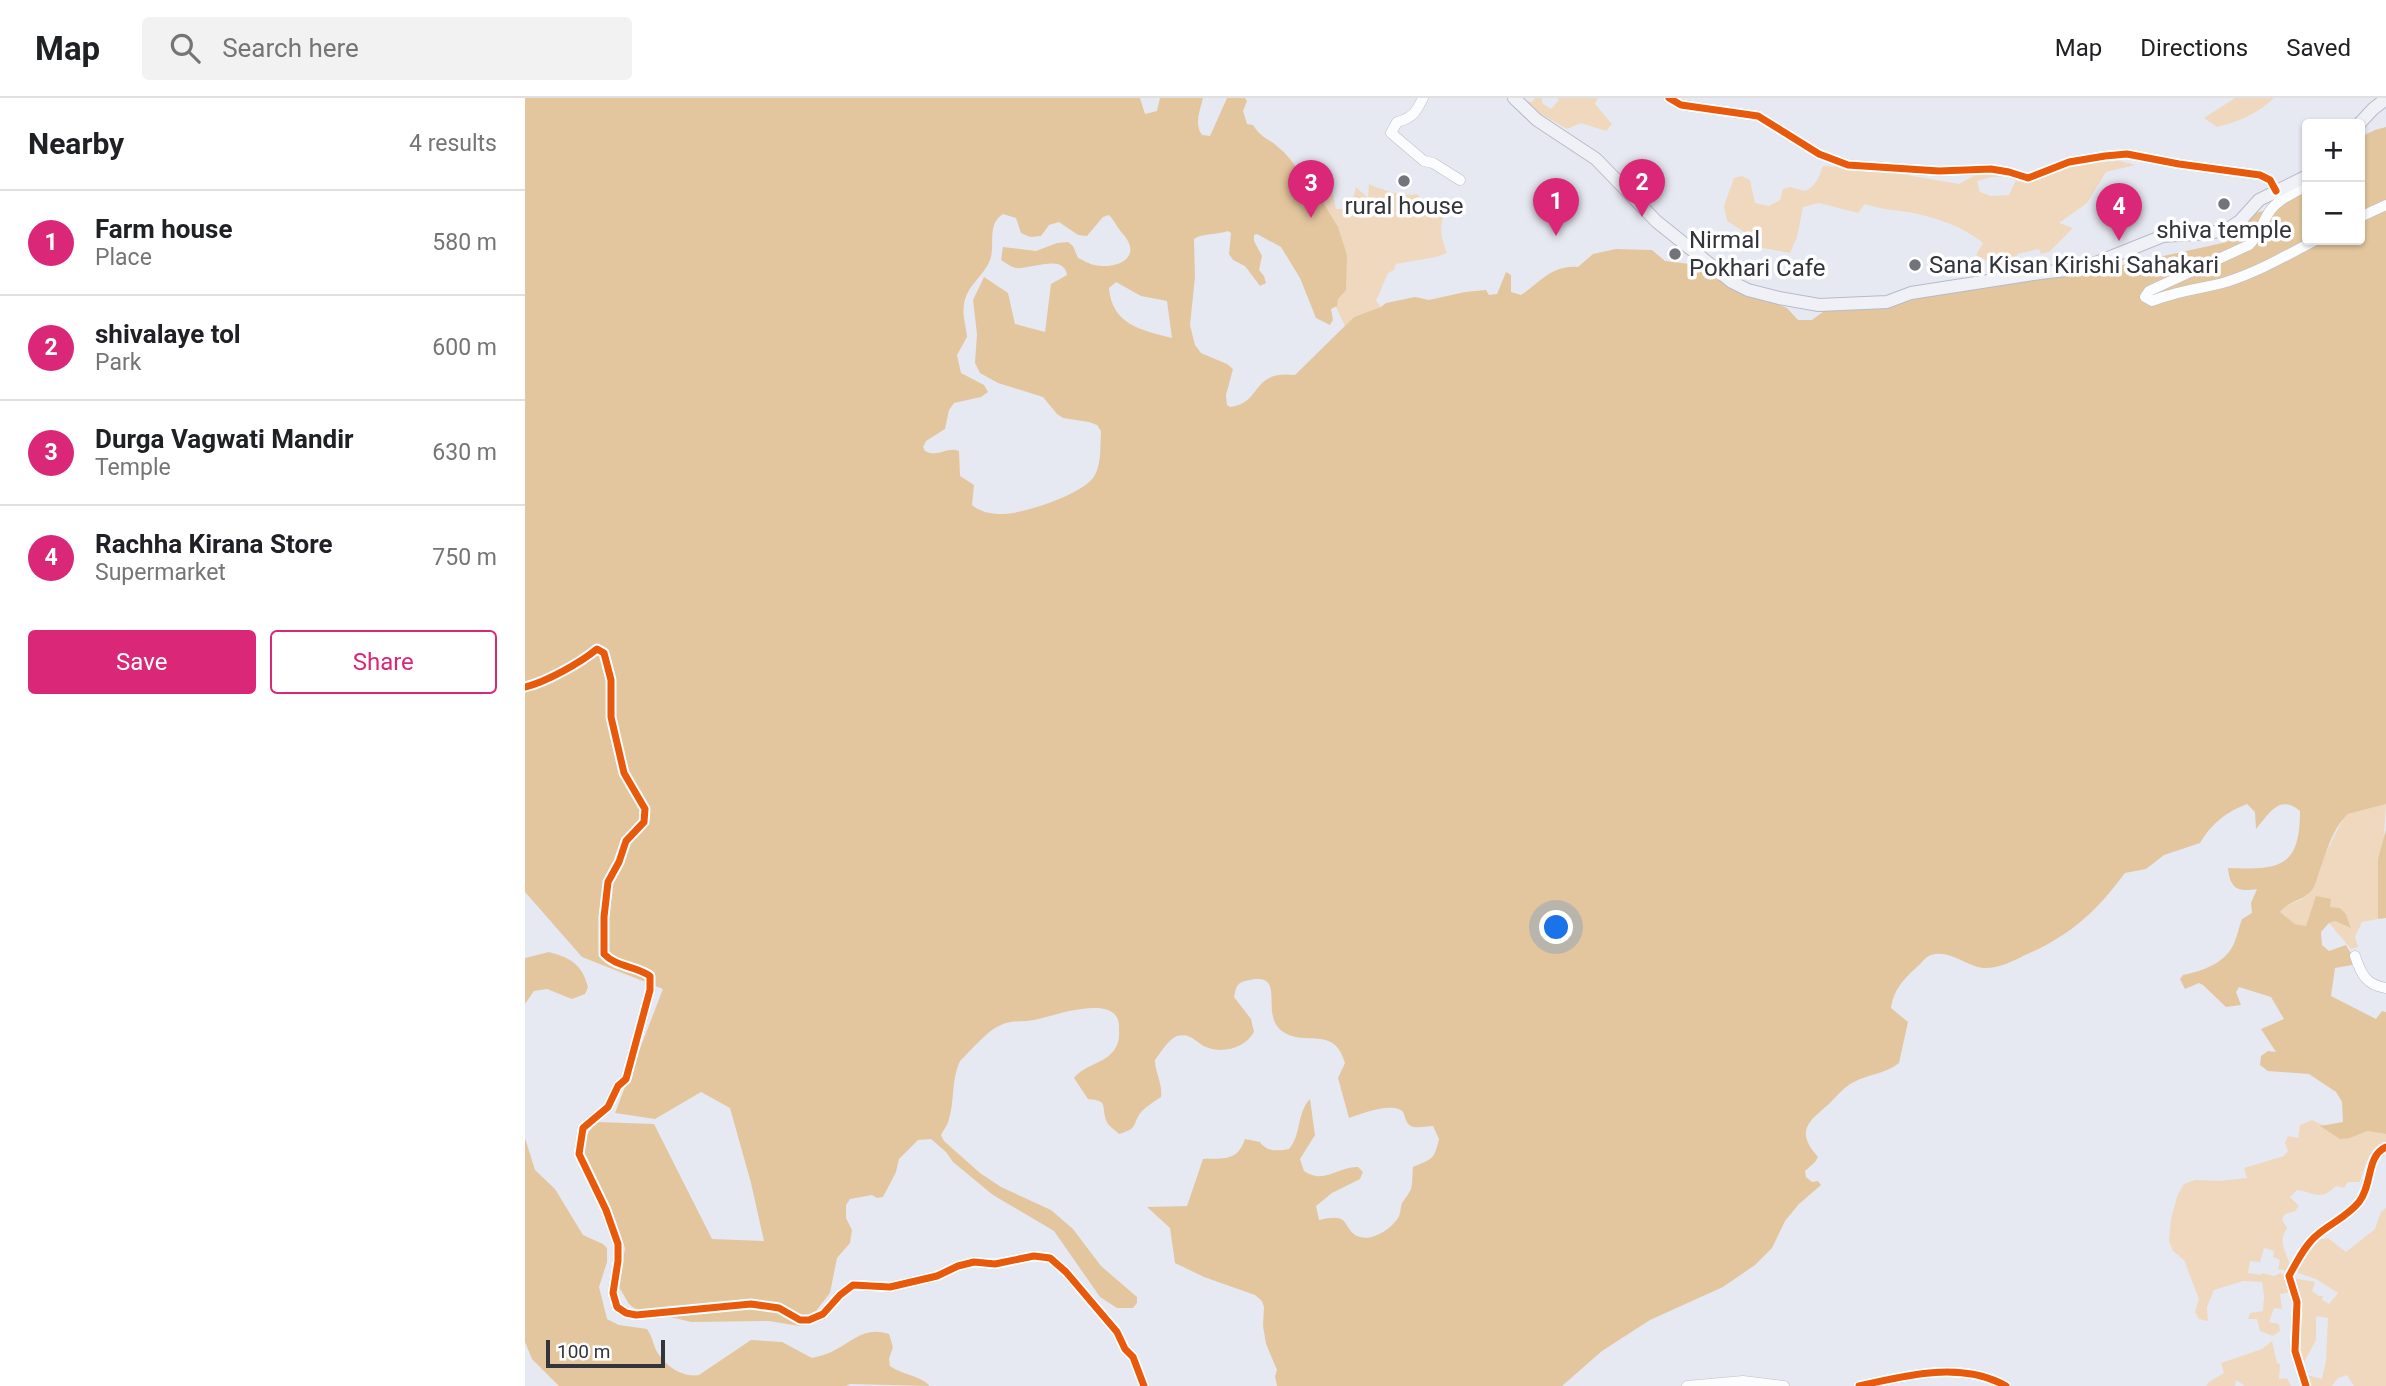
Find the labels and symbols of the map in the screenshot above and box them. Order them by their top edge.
pin: 2 [1619,159,1665,217]
pin: 3 [1288,160,1334,218]
marker: rural house [1396,173,1412,189]
pin: 1 [1533,178,1579,236]
pin: 4 [2096,183,2142,241]
place label: rural house [1344,192,1464,220]
marker: shiva temple [2216,196,2232,212]
place label: shiva temple [2156,216,2292,244]
place label: Nirmal Pokhari Cafe [1689,226,1826,282]
marker: Nirmal Pokhari Cafe [1667,246,1683,262]
place label: Sana Kisan Kirishi Sahakari [1929,251,2219,279]
marker: Sana Kisan Kirishi Sahakari [1907,257,1923,273]
your location [1539,910,1573,944]
scale bar [546,1337,665,1369]

